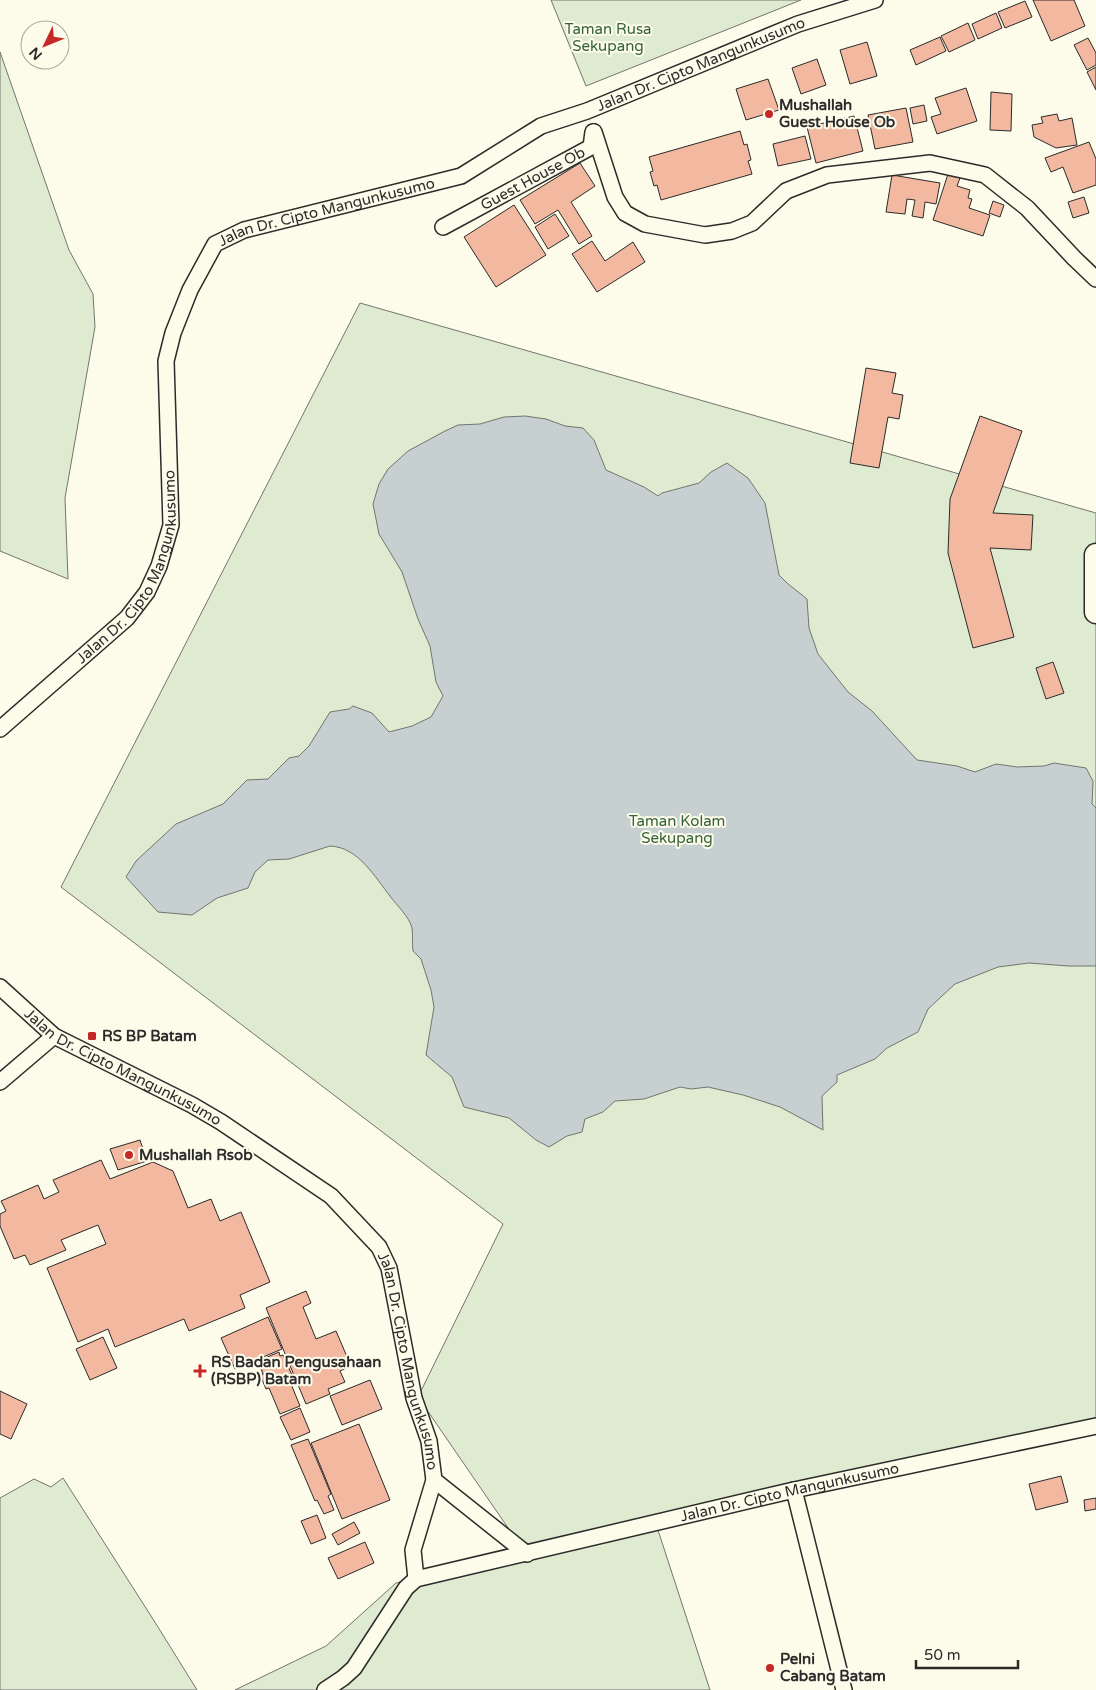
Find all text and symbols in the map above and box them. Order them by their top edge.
street label: Jalan Dr. Cipto Mangunkusumo [594,13,807,115]
north arrow [20,20,70,70]
park label: Taman Rusa Sekupang [564,20,652,55]
text: N [26,44,46,63]
place label: Mushallah Guest House Ob [779,96,896,131]
marker: Mushallah Guest House Ob [763,108,775,120]
street label: Guest House Ob [477,143,588,214]
street label: Jalan Dr. Cipto Mangunkusumo [215,174,437,250]
street label: Jalan Dr. Cipto Mangunkusumo [73,470,180,667]
park label: Taman Kolam Sekupang [629,812,725,847]
street label: Jalan Dr. Cipto Mangunkusumo [21,1005,225,1129]
place label: RS BP Batam [102,1027,197,1045]
marker: RS BP Batam [86,1030,98,1042]
place label: Mushallah Rsob [139,1146,253,1164]
marker: Mushallah Rsob [123,1149,135,1161]
street label: Jalan Dr. Cipto Mangunkusumo [374,1249,442,1471]
place label: RS Badan Pengusahaan (RSBP) Batam [211,1353,381,1388]
marker: RS Badan Pengusahaan (RSBP) Batam [193,1364,207,1378]
street label: Jalan Dr. Cipto Mangunkusumo [679,1459,901,1525]
scale bar [916,1638,1018,1670]
text: 50 m [924,1646,961,1664]
place label: Pelni Cabang Batam [780,1650,886,1686]
marker: Pelni Cabang Batam [764,1662,776,1674]

